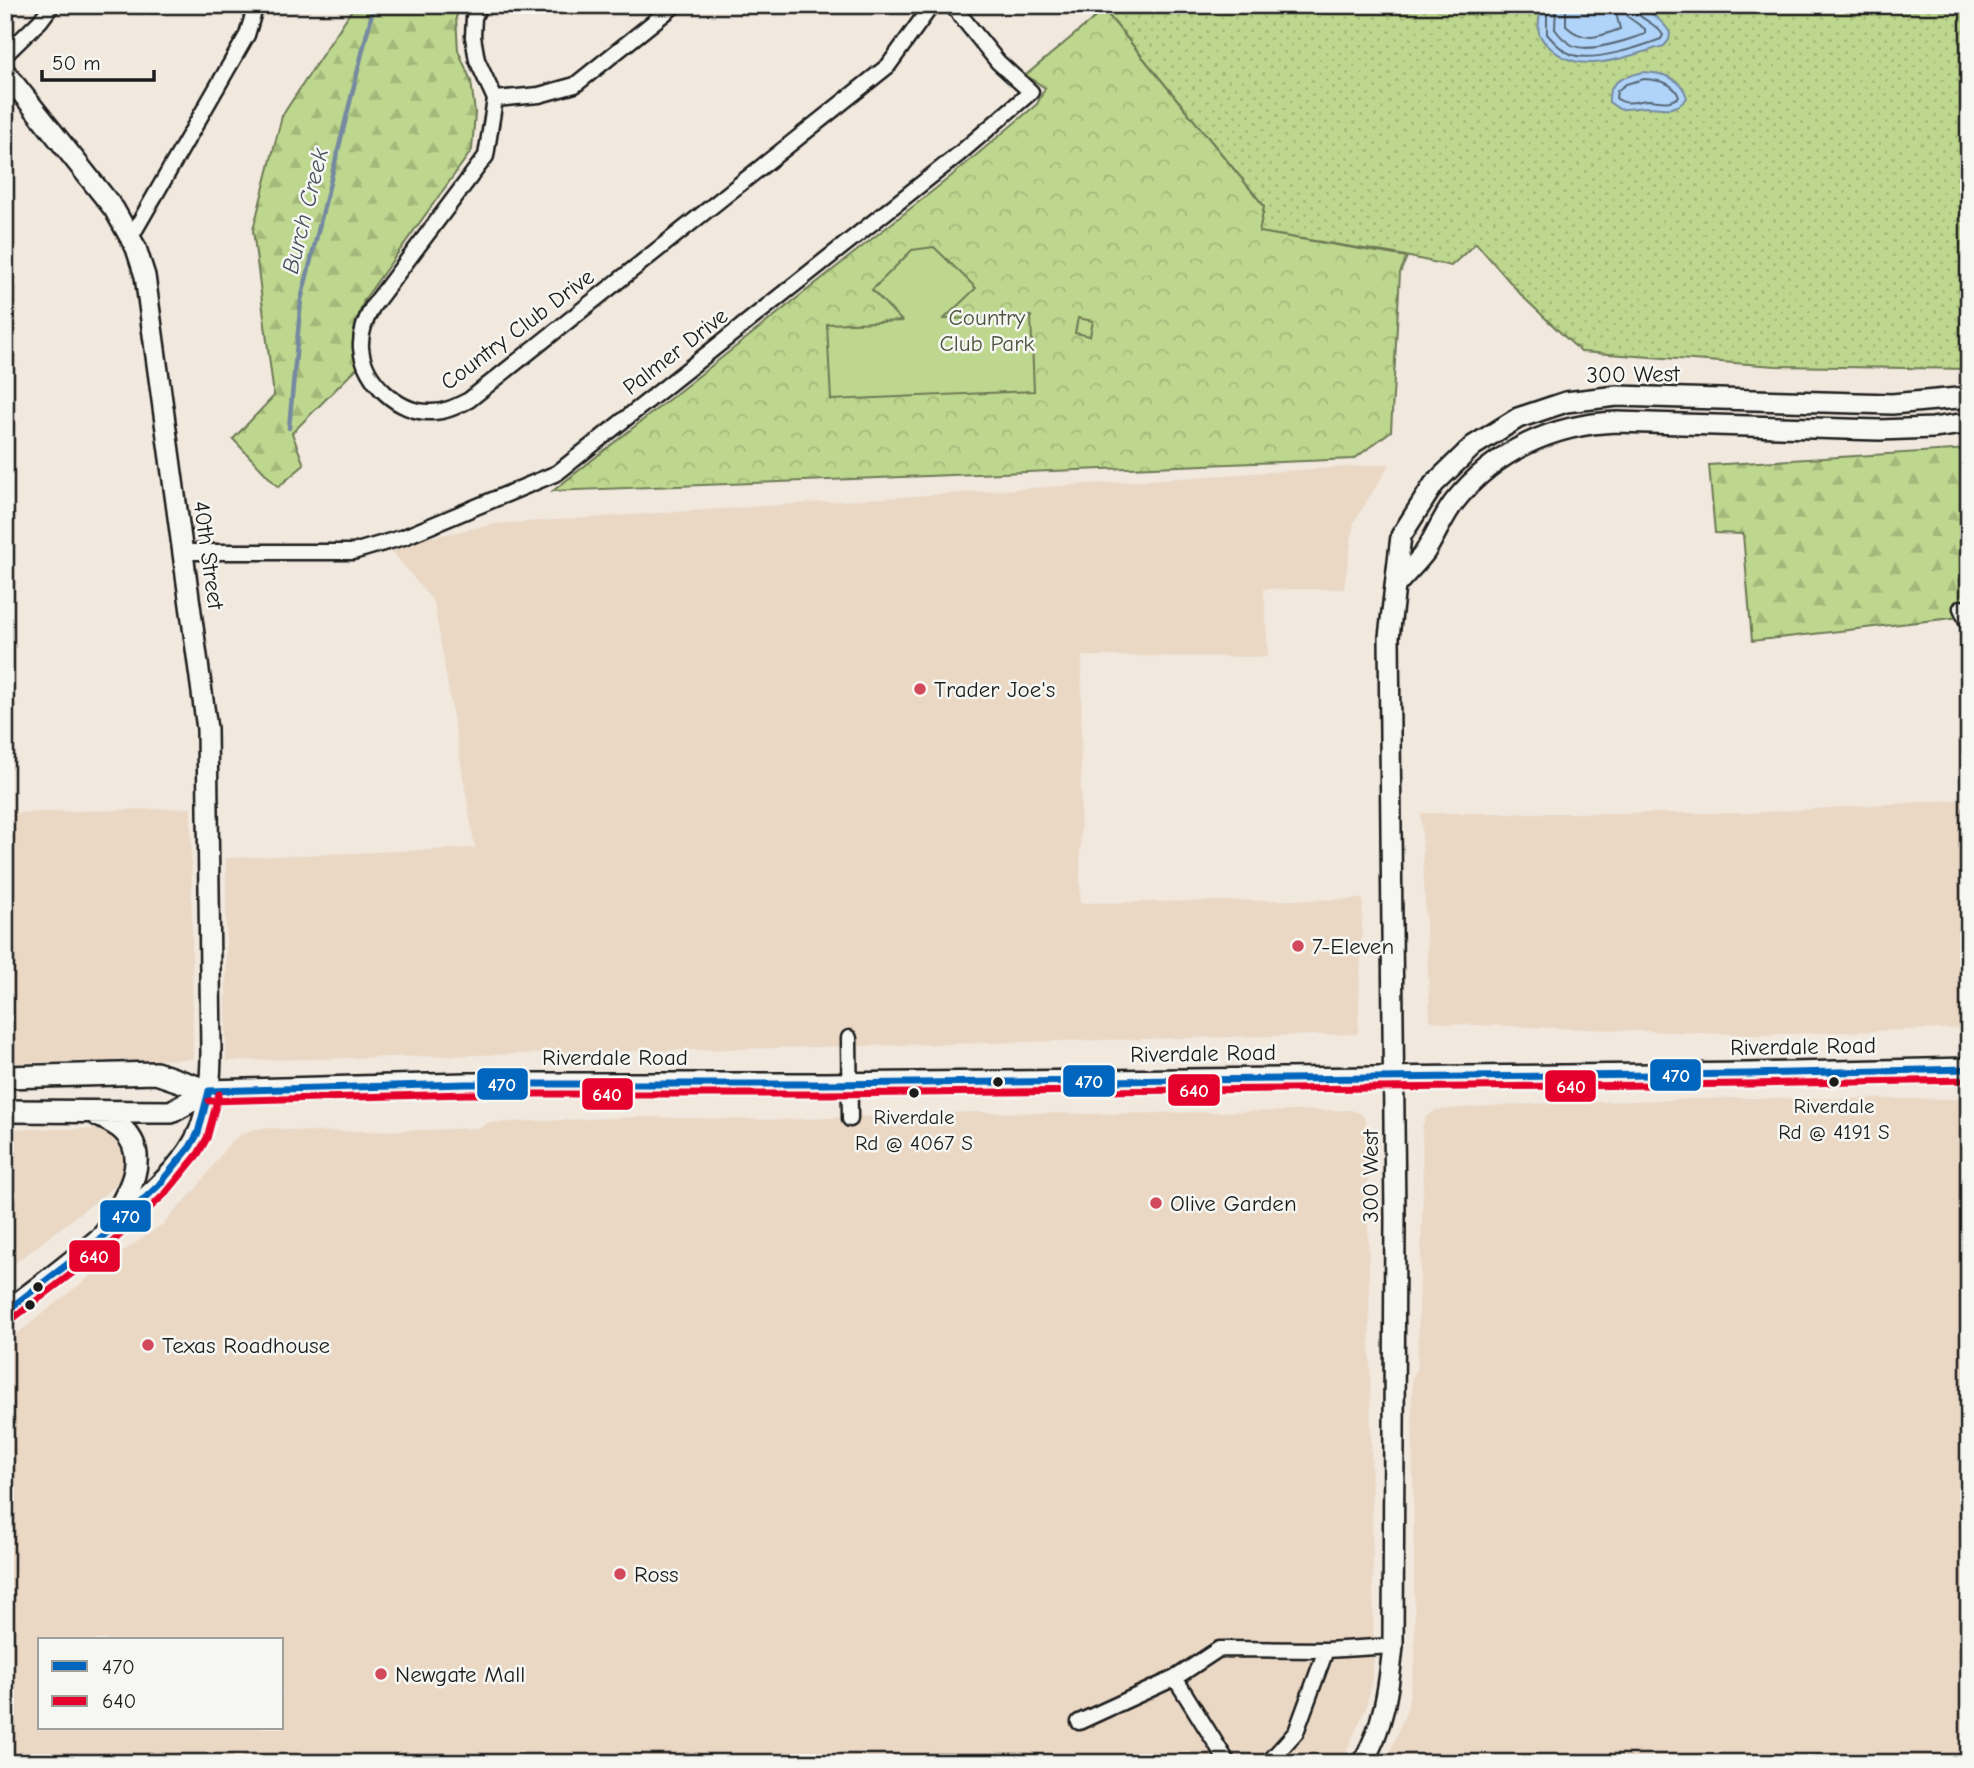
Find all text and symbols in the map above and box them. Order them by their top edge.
scale bar [42,38,154,82]
text: 50 m [52,51,101,75]
water label: Burch Creek [276,145,334,277]
street label: Country Club Drive [435,263,599,396]
street label: Palmer Drive [617,302,733,401]
park label: Country Club Park [940,304,1034,357]
street label: 300 West [1586,360,1681,389]
street label: 40th Street [188,499,230,612]
place label: Trader Joe's [934,676,1055,703]
marker: Trader Joe's [912,681,928,697]
place label: 7-Eleven [1312,933,1394,960]
marker: 7-Eleven [1290,938,1306,954]
street label: Riverdale Road [1730,1032,1876,1061]
street label: Riverdale Road [1130,1039,1276,1068]
street label: Riverdale Road [542,1044,688,1071]
line badge: 470 [1649,1058,1702,1092]
line badge: 470 [1062,1064,1116,1098]
text: 470 [1662,1065,1690,1087]
line badge: 470 [476,1067,529,1101]
line badge: 640 [1544,1069,1597,1103]
text: 470 [1075,1071,1103,1093]
line badge: 640 [1167,1073,1221,1107]
text: 470 [488,1074,516,1096]
unlabelled marker [991,1075,1005,1089]
marker: Riverdale Rd @ 4191 S [1827,1075,1841,1089]
text: 640 [1556,1076,1586,1098]
line badge: 640 [581,1077,634,1111]
text: 640 [1179,1080,1209,1102]
text: 640 [592,1084,622,1106]
marker: Riverdale Rd @ 4067 S [907,1086,921,1100]
place label: Riverdale Rd @ 4191 S [1778,1094,1890,1144]
place label: Riverdale Rd @ 4067 S [855,1105,973,1155]
street label: 300 West [1357,1128,1384,1223]
place label: Olive Garden [1170,1190,1297,1217]
marker: Olive Garden [1148,1195,1164,1211]
line badge: 470 [99,1199,152,1233]
text: 470 [112,1206,140,1228]
line badge: 640 [68,1239,121,1273]
text: 640 [79,1246,109,1268]
unlabelled marker [31,1280,45,1294]
unlabelled marker [23,1298,37,1312]
place label: Texas Roadhouse [162,1332,330,1359]
marker: Texas Roadhouse [140,1337,156,1353]
place label: Ross [634,1561,679,1588]
marker: Ross [612,1566,628,1582]
legend [38,1638,284,1730]
text: 470 [102,1655,135,1679]
place label: Newgate Mall [395,1661,525,1688]
marker: Newgate Mall [373,1666,389,1682]
text: 640 [102,1689,136,1713]

